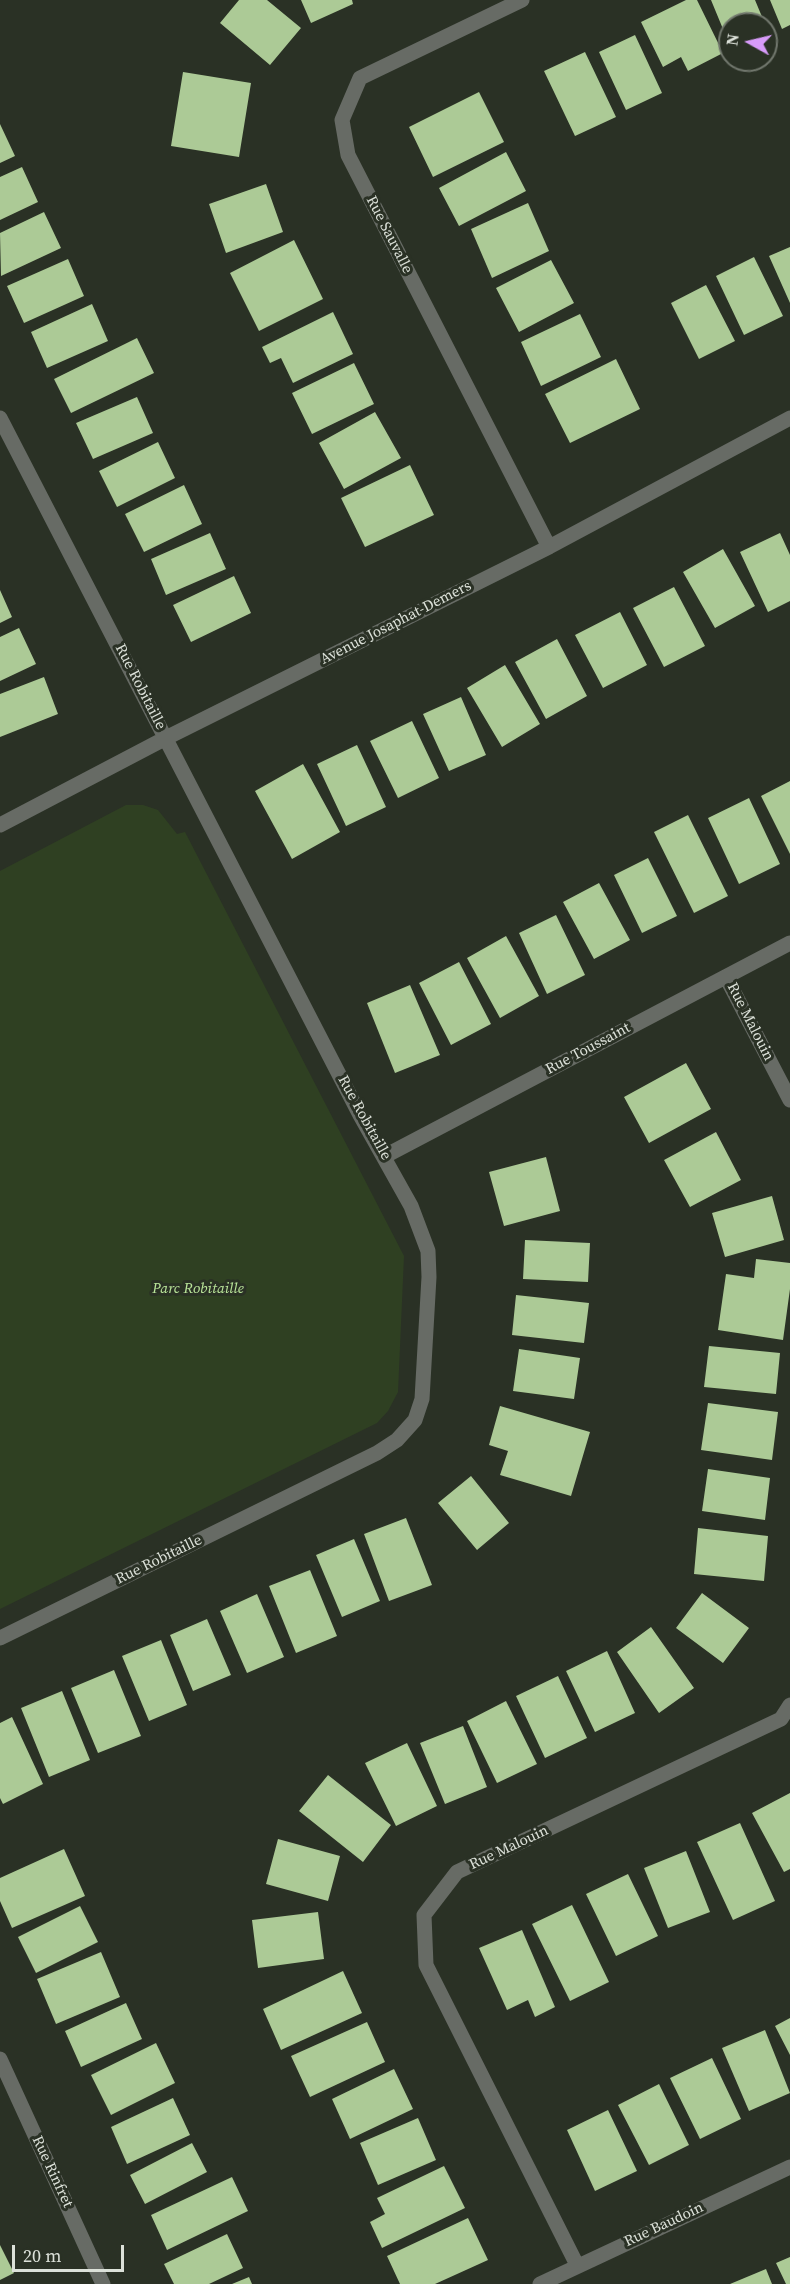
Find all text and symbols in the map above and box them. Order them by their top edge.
north arrow [718,12,778,72]
text: N [720,32,744,47]
street label: Rue Sauvalle [362,193,416,277]
street label: Avenue Josaphat-Demers [317,577,475,669]
street label: Rue Robitaille [111,641,169,733]
street label: Rue Malouin [723,980,777,1064]
street label: Rue Toussaint [543,1019,633,1079]
street label: Rue Robitaille [333,1073,395,1163]
park label: Parc Robitaille [152,1280,244,1298]
street label: Rue Robitaille [113,1531,205,1589]
street label: Rue Malouin [467,1822,551,1874]
street label: Rue Rinfret [28,2133,76,2211]
street label: Rue Baudoin [622,2199,706,2251]
scale bar [15,2233,128,2271]
text: 20 m [23,2243,61,2268]

